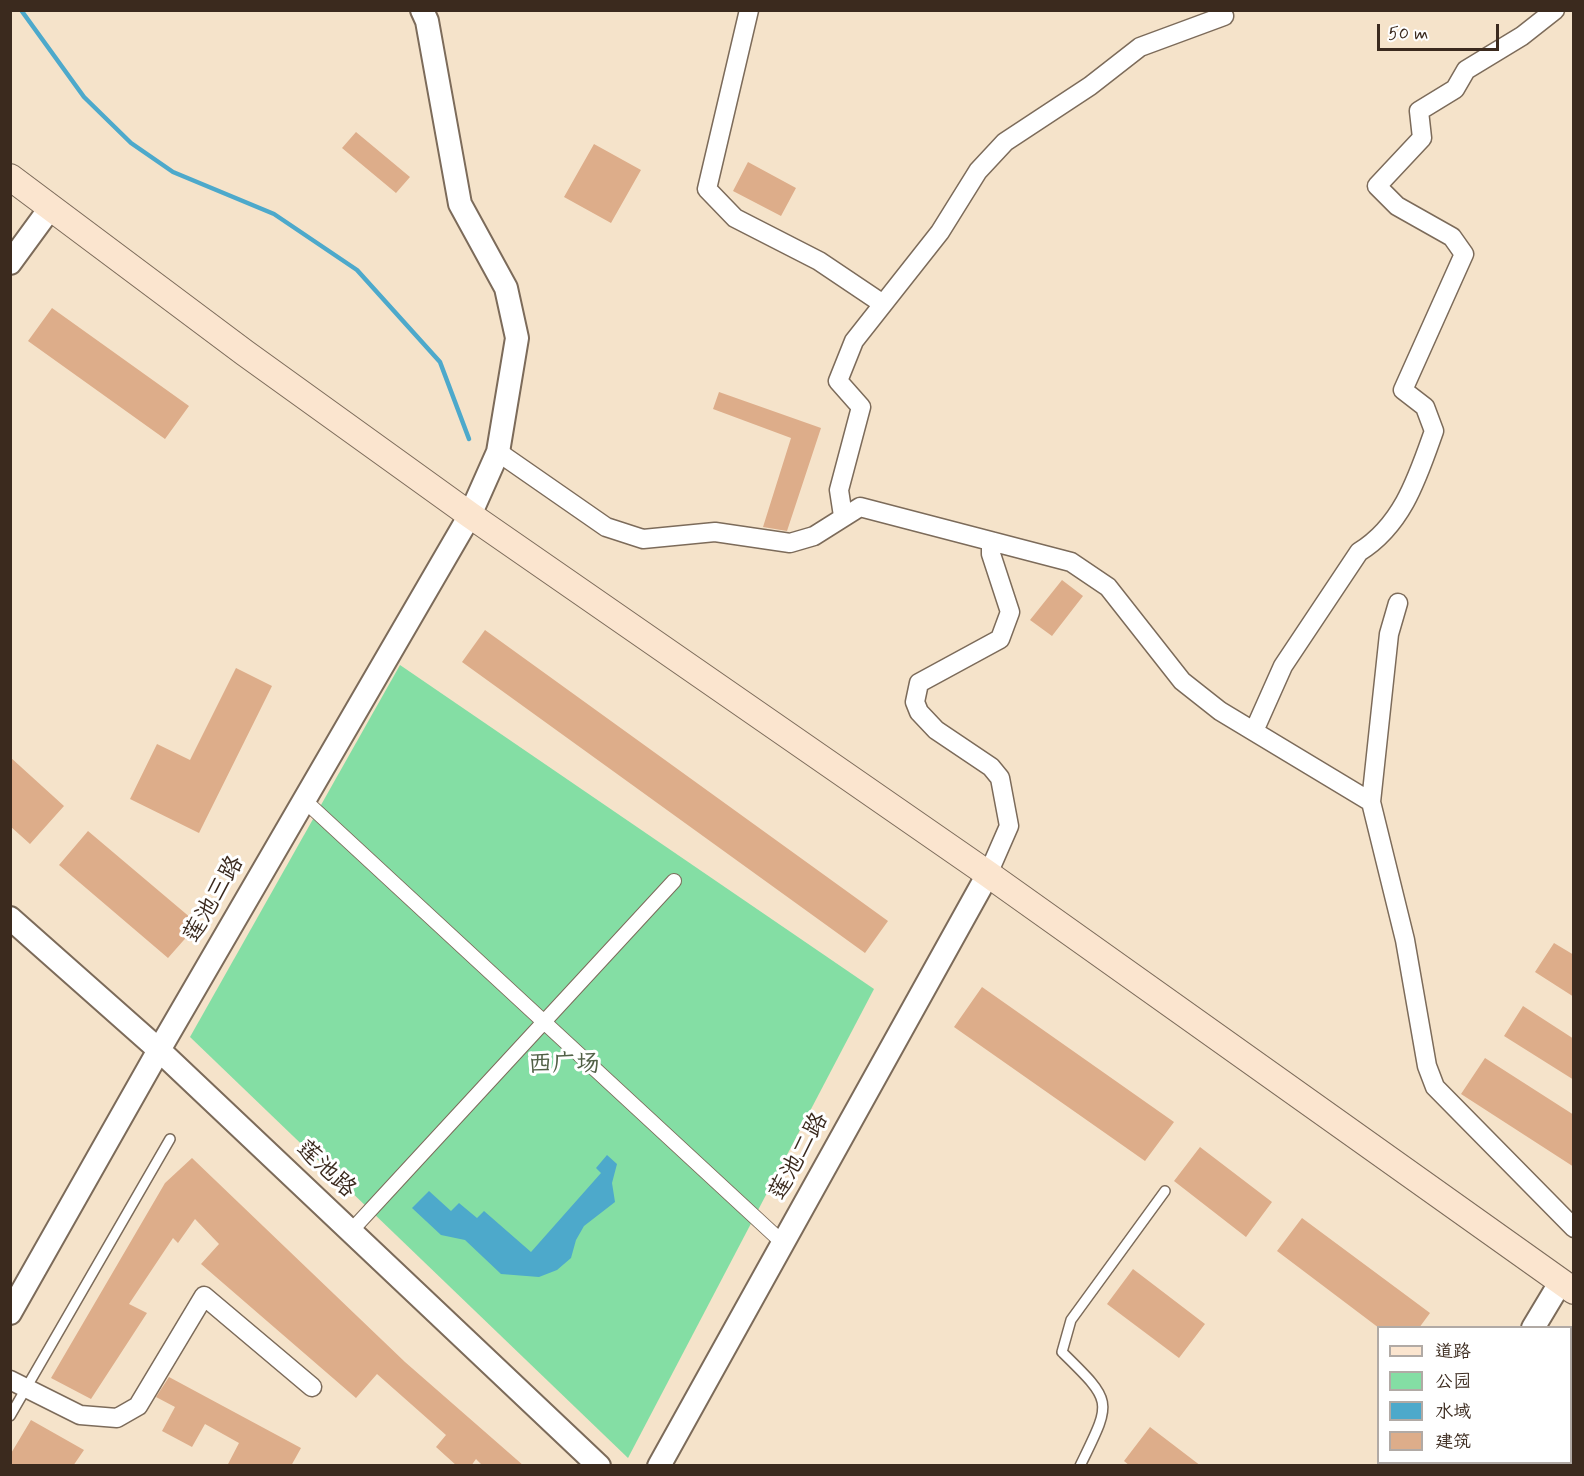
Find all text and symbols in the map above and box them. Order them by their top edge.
scale bar [1380,12,1502,50]
text: 50 m [1388,22,1428,46]
street label: 莲池三路 [179,851,251,949]
park label: 西广场 [528,1052,600,1080]
street label: 莲池二路 [764,1108,836,1206]
street label: 莲池路 [289,1135,361,1205]
legend [1377,1326,1572,1464]
text: 道路 [1435,1340,1471,1364]
text: 公园 [1435,1370,1471,1394]
text: 水域 [1435,1400,1471,1424]
text: 建筑 [1435,1430,1471,1454]

